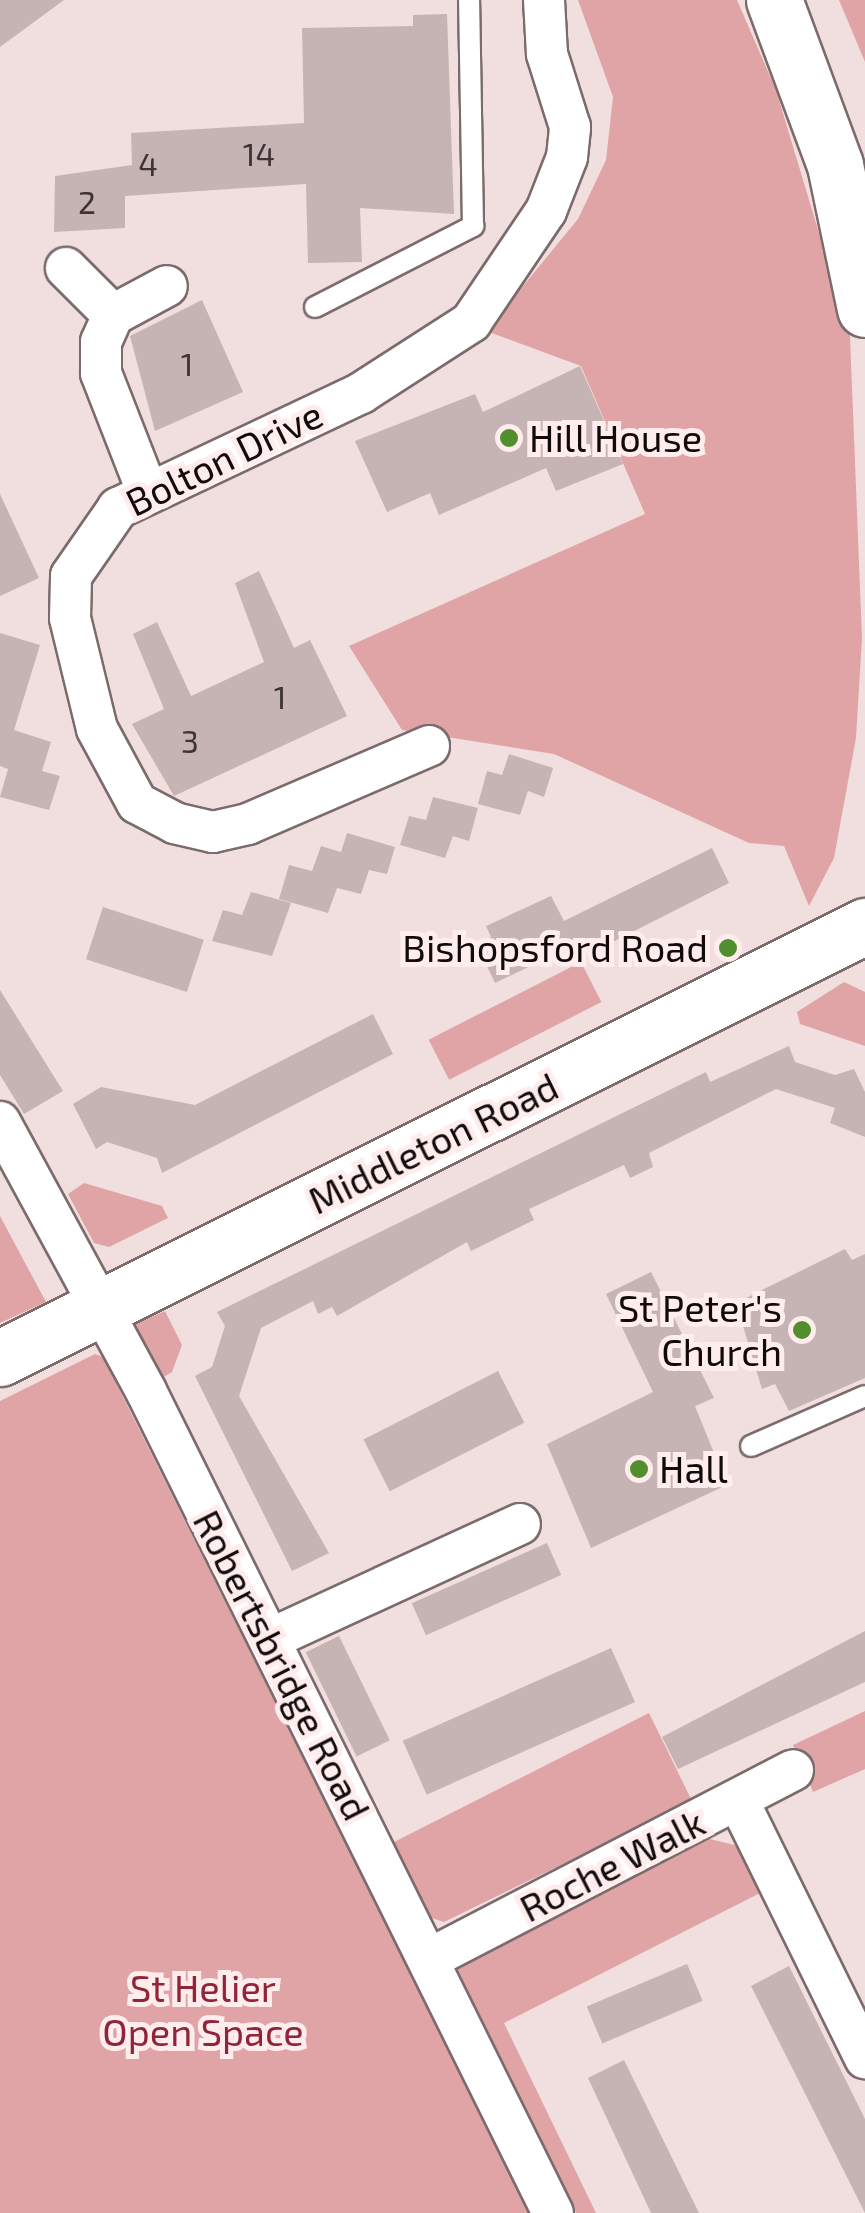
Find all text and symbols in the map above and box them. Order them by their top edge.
house number: 14 [243,134,275,172]
house number: 4 [138,144,158,182]
house number: 2 [78,182,96,220]
house number: 1 [181,344,193,382]
street label: Bolton Drive [118,391,330,525]
place label: Hill House [529,415,703,461]
marker: Hill House [498,427,520,449]
house number: 1 [274,677,286,715]
house number: 3 [181,721,199,759]
place label: Bishopsford Road [402,925,708,971]
marker: Bishopsford Road [717,937,739,959]
street label: Middleton Road [301,1063,565,1223]
place label: St Peter's Church [618,1285,782,1375]
marker: St Peter's Church [791,1319,813,1341]
place label: Hall [659,1446,728,1492]
marker: Hall [628,1458,650,1480]
street label: Robertsbridge Road [184,1503,380,1827]
street label: Roche Walk [512,1799,712,1931]
park label: St Helier Open Space [102,1965,304,2054]

